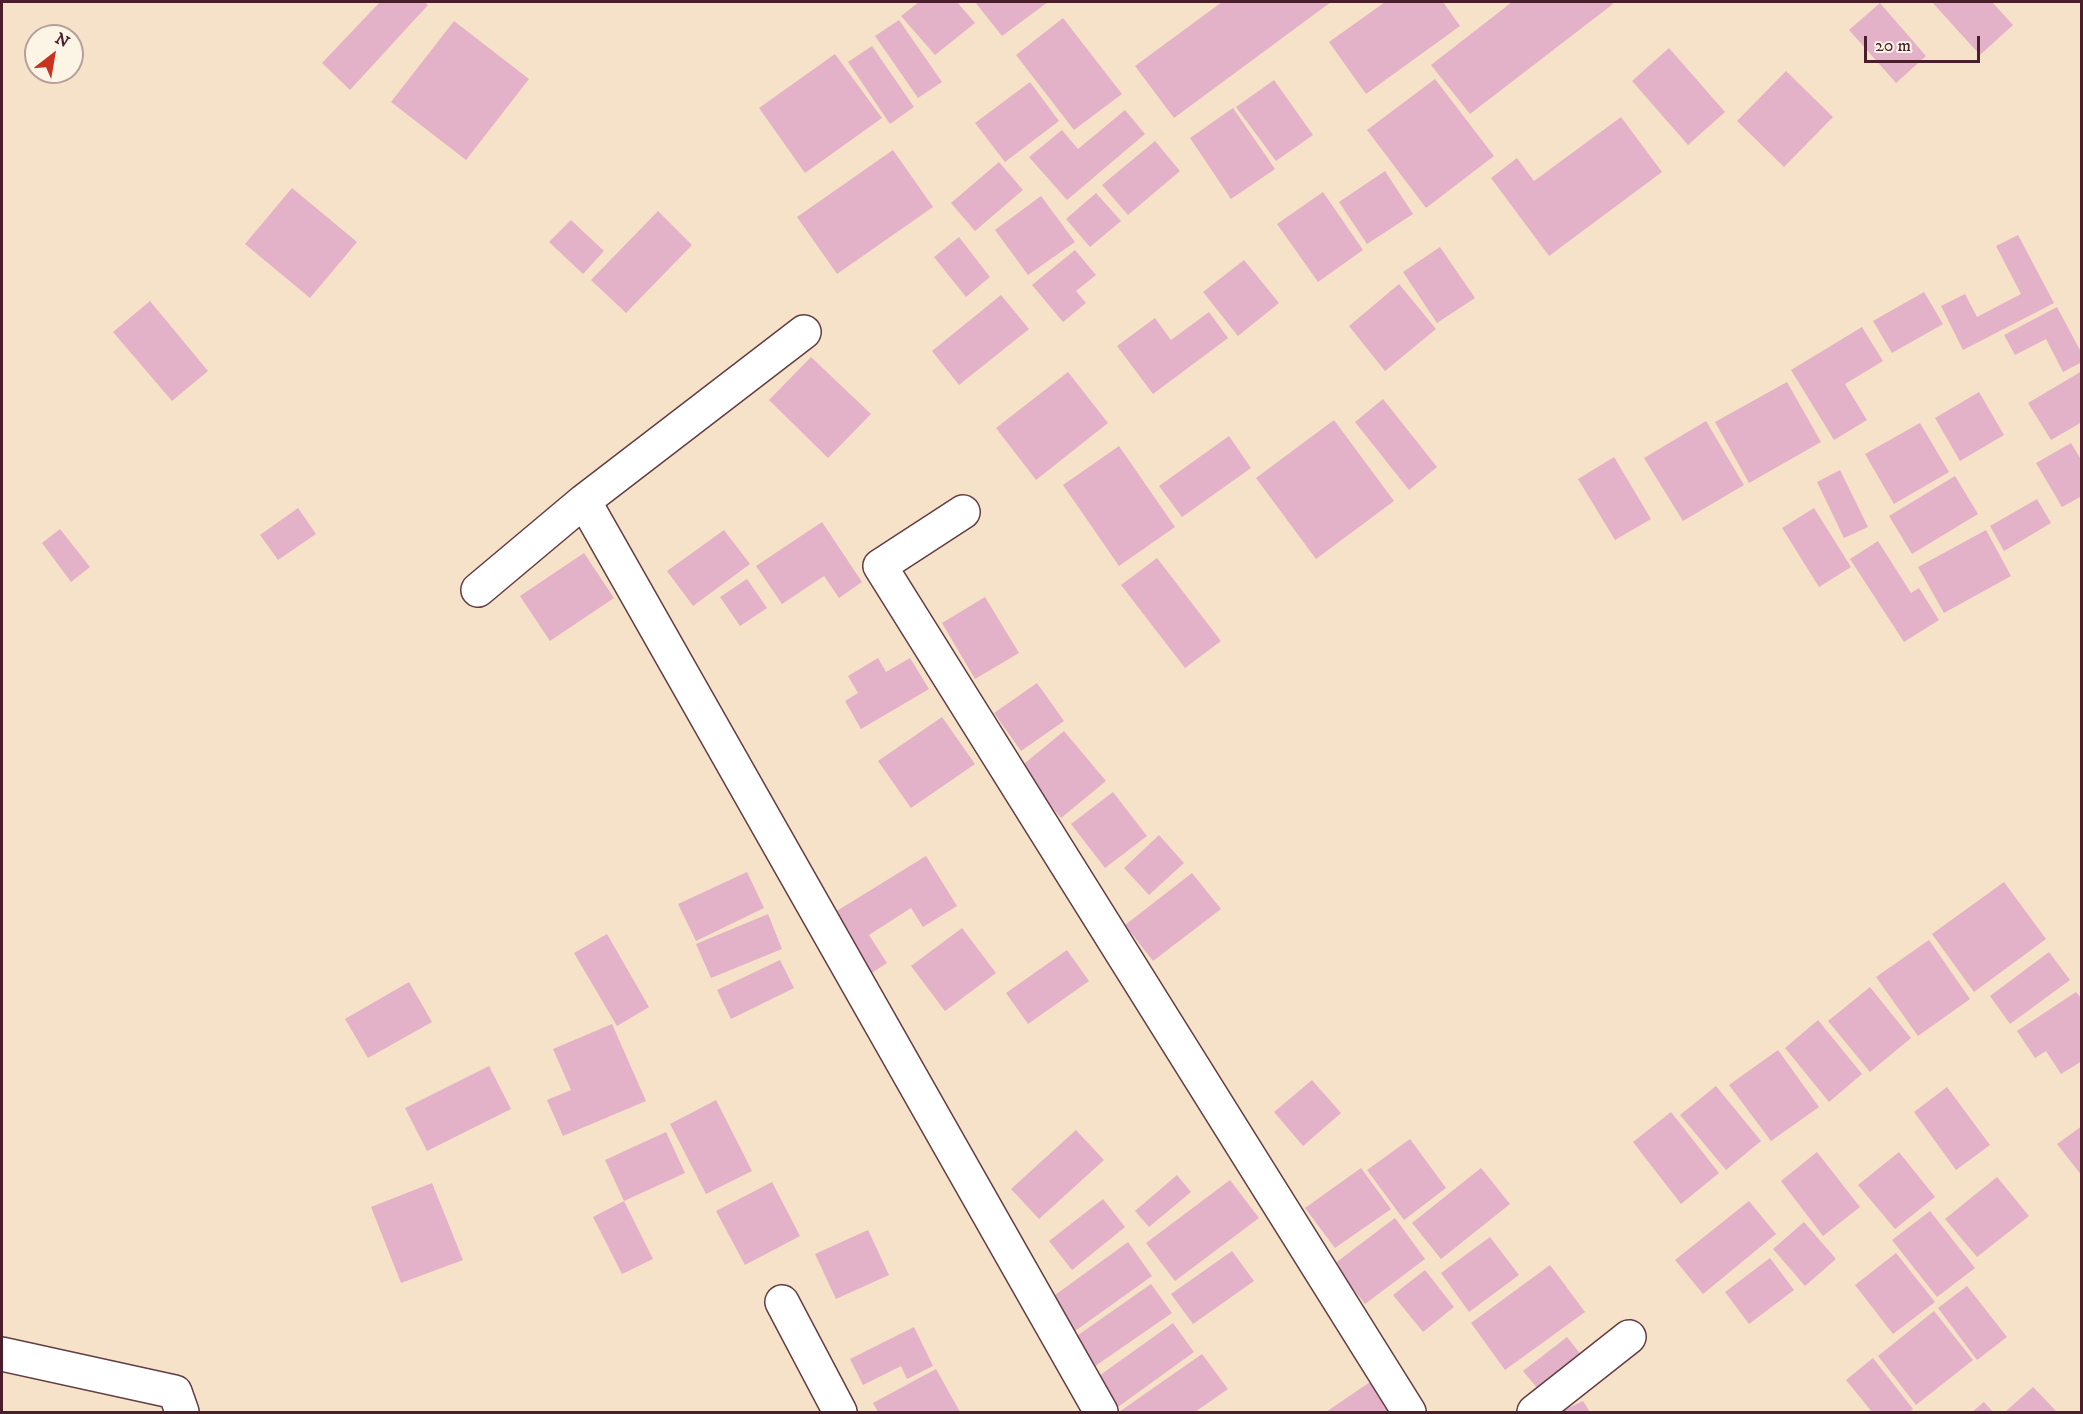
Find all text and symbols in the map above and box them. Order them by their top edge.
north arrow [24,24,84,84]
scale bar [1867,24,1982,62]
text: N [51,28,73,52]
text: 20 m [1875,35,1911,57]

